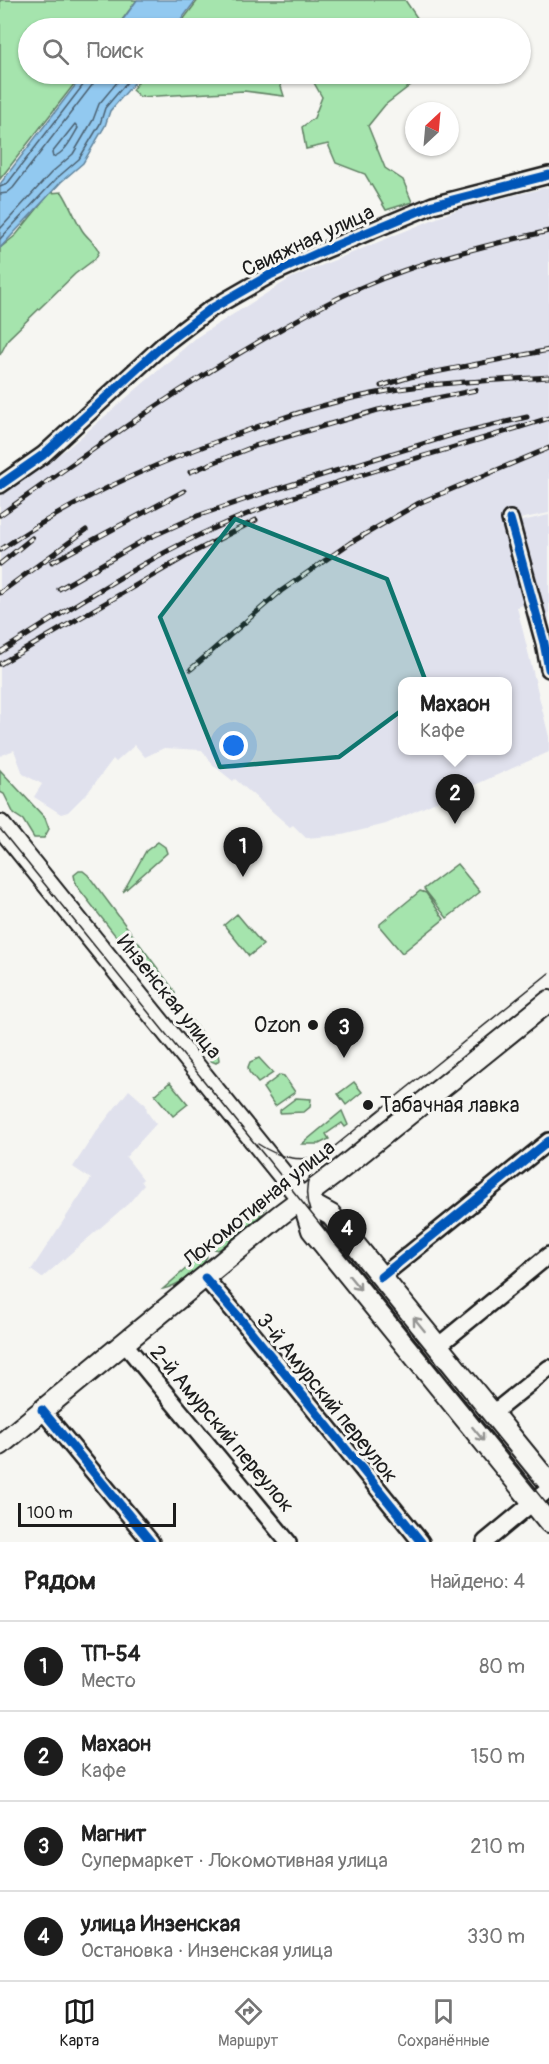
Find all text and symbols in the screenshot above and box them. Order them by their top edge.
search box [18,18,531,84]
icon: search [39,35,72,68]
text: Поиск [87,37,144,65]
north arrow [405,102,459,156]
street label: Свияжная улица [238,199,378,283]
popup [398,677,512,755]
text: Махаон [420,690,490,718]
text: Кафе [420,718,465,743]
your location [219,731,248,760]
pin: 2 [436,774,474,824]
pin: 1 [224,828,262,877]
street label: Инзенская улица [111,929,227,1065]
pin: 3 [324,1008,364,1058]
place label: Ozon [254,1012,301,1039]
marker: Ozon [306,1018,320,1032]
place label: Табачная лавка [380,1092,520,1119]
marker: Табачная лавка [361,1098,375,1112]
street label: Локомотивная улица [177,1134,341,1274]
pin: 4 [328,1210,366,1259]
one-way arrow [348,1275,361,1291]
street label: 3-й Амурский переулок [250,1308,404,1488]
one-way arrow [413,1316,426,1332]
street label: 2-й Амурский переулок [144,1340,300,1518]
one-way arrow [471,1426,484,1442]
scale bar [18,1500,176,1528]
text: 100 m [27,1503,73,1523]
text: Рядом [24,1565,96,1597]
text: Найдено: 4 [430,1569,525,1594]
text: ТП-54 [81,1640,140,1668]
text: 1 [40,1654,47,1679]
text: 80 m [479,1654,525,1679]
text: Место [81,1668,136,1693]
text: Махаон [81,1730,151,1758]
text: 2 [38,1744,49,1769]
text: 150 m [471,1744,525,1769]
text: Кафе [81,1758,126,1783]
text: Магнит [81,1820,146,1848]
text: 3 [38,1834,49,1859]
text: 210 m [470,1834,525,1859]
text: Супермаркет · Локомотивная улица [81,1848,388,1873]
text: улица Инзенская [81,1910,240,1938]
text: 4 [38,1924,49,1949]
text: 330 m [467,1924,525,1949]
text: Остановка · Инзенская улица [81,1938,333,1963]
tab: Карта [59,1995,99,2051]
tab: Маршрут [218,1995,278,2051]
tab: Сохранённые [397,1995,490,2051]

